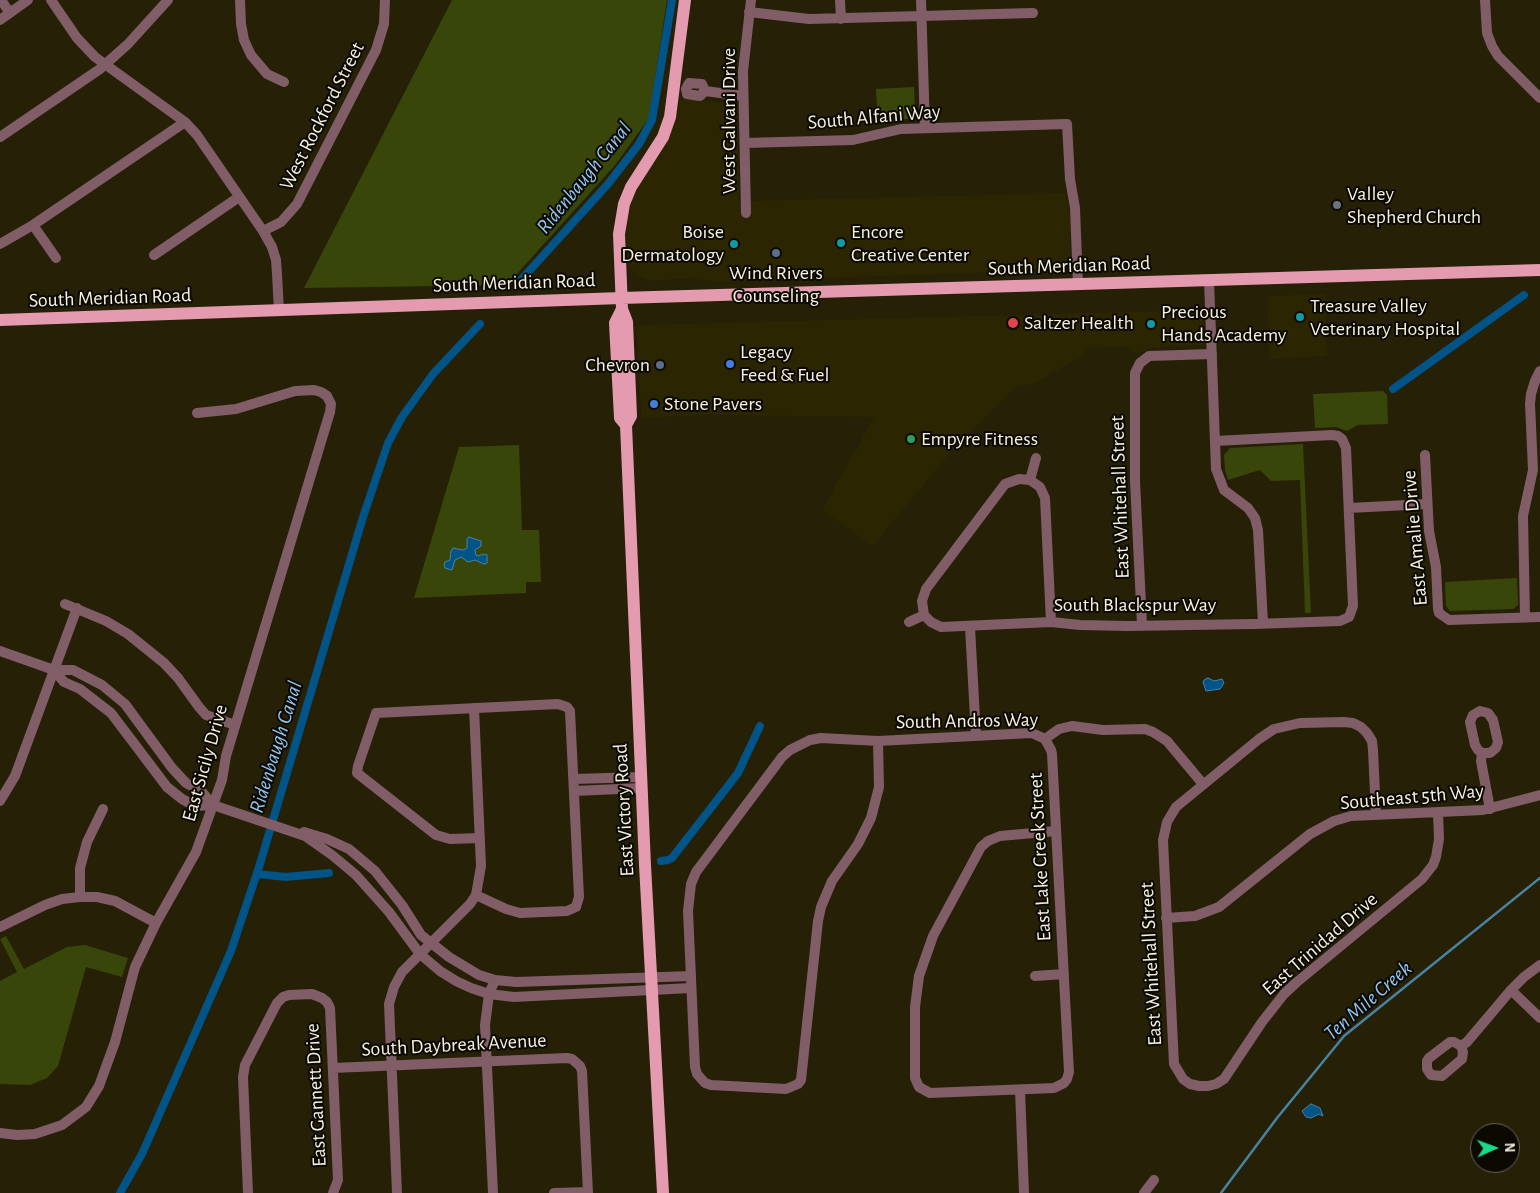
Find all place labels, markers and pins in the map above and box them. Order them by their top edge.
place label: Valley Shepherd Church [1347,182,1481,229]
marker: Valley Shepherd Church [1331,199,1343,211]
place label: Boise Dermatology [621,220,724,267]
place label: Encore Creative Center [851,220,969,267]
marker: Encore Creative Center [835,237,847,249]
marker: Boise Dermatology [728,238,740,250]
marker: Wind Rivers Counseling [770,247,782,259]
place label: Wind Rivers Counseling [729,261,823,308]
place label: Treasure Valley Veterinary Hospital [1310,294,1460,341]
place label: Precious Hands Academy [1161,300,1286,347]
place label: Saltzer Health [1024,311,1134,335]
marker: Treasure Valley Veterinary Hospital [1294,311,1306,323]
marker: Saltzer Health [1006,316,1020,330]
marker: Precious Hands Academy [1145,318,1157,330]
place label: Legacy Feed & Fuel [740,340,829,387]
place label: Chevron [585,353,650,377]
marker: Legacy Feed & Fuel [724,358,736,370]
marker: Chevron [654,359,666,371]
place label: Stone Pavers [664,392,762,416]
marker: Stone Pavers [648,398,660,410]
place label: Empyre Fitness [921,427,1038,451]
marker: Empyre Fitness [905,433,917,445]

